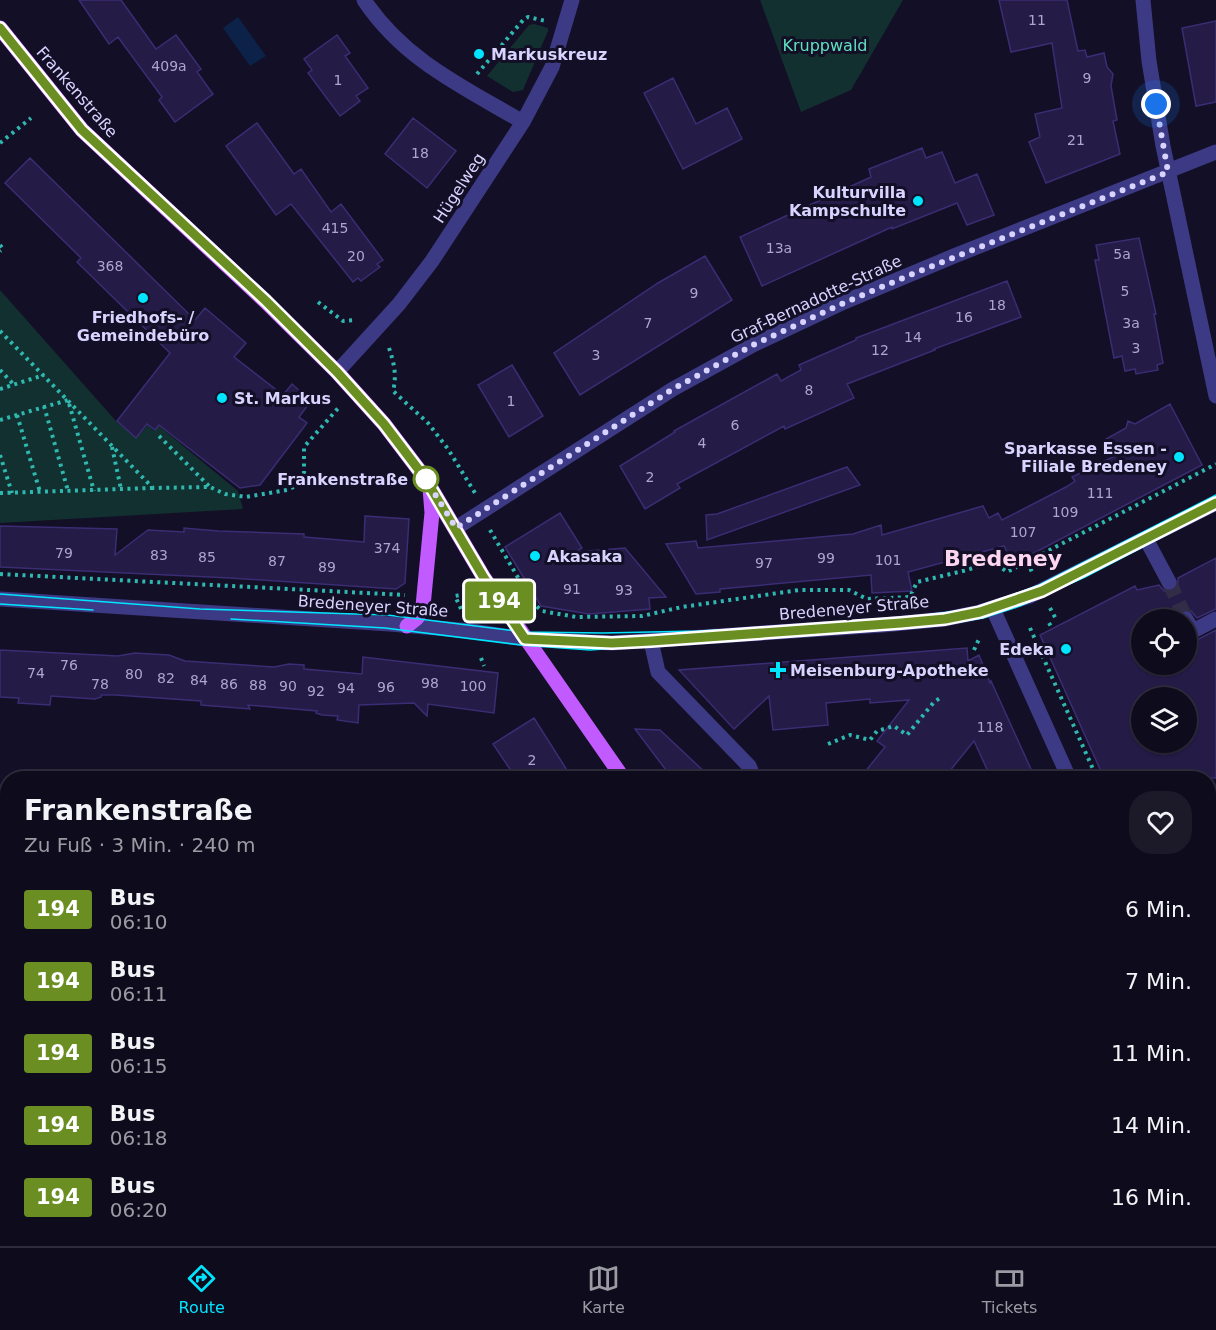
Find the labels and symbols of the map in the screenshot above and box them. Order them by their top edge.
house number: 11 [1028,12,1046,28]
park label: Kruppwald [782,36,868,55]
street label: Frankenstraße [32,43,122,141]
place label: Markuskreuz [491,45,607,64]
marker: Markuskreuz [472,47,486,61]
house number: 409a [151,58,187,74]
house number: 9 [1083,70,1091,86]
house number: 1 [334,72,342,88]
your location [1141,89,1171,119]
house number: 21 [1067,132,1085,148]
house number: 18 [411,145,429,161]
street label: Hügelweg [429,149,489,227]
place label: Kulturvilla Kampschulte [789,183,906,220]
marker: Kulturvilla Kampschulte [911,194,925,208]
house number: 415 [322,220,348,236]
house number: 13a [766,240,792,256]
house number: 5a [1113,246,1131,262]
house number: 20 [347,248,365,264]
street label: Graf-Bernadotte-Straße [727,251,905,347]
house number: 368 [97,258,123,274]
house number: 5 [1121,283,1129,299]
house number: 9 [690,285,698,301]
marker: Friedhofs- / Gemeindebüro [136,291,150,305]
house number: 18 [988,297,1006,313]
place label: Friedhofs- / Gemeindebüro [77,308,209,345]
house number: 16 [955,309,973,325]
house number: 7 [644,315,652,331]
house number: 3a [1122,315,1140,331]
house number: 14 [904,329,922,345]
house number: 3 [1132,340,1140,356]
house number: 12 [871,342,889,358]
house number: 3 [592,347,600,363]
house number: 8 [805,382,813,398]
place label: St. Markus [234,389,331,408]
marker: St. Markus [215,391,229,405]
house number: 1 [507,393,515,409]
house number: 6 [731,417,740,433]
house number: 4 [698,435,707,451]
place label: Sparkasse Essen - Filiale Bredeney [1004,439,1168,476]
marker: Sparkasse Essen - Filiale Bredeney [1172,450,1186,464]
marker: Frankenstraße [413,466,439,492]
house number: 2 [646,469,654,485]
place label: Frankenstraße [277,470,408,489]
house number: 111 [1087,485,1113,501]
house number: 109 [1052,504,1078,520]
house number: 107 [1010,524,1036,540]
house number: 374 [374,540,400,556]
house number: 79 [55,545,73,561]
district label: Bredeney [944,546,1062,571]
house number: 83 [150,547,168,563]
place label: Akasaka [547,547,623,566]
house number: 85 [198,549,216,565]
marker: Akasaka [528,549,542,563]
house number: 99 [817,550,835,566]
house number: 101 [875,552,901,568]
house number: 87 [268,553,286,569]
house number: 97 [755,555,773,571]
house number: 89 [318,559,336,575]
house number: 91 [563,581,581,597]
line badge: 194 [464,582,534,620]
house number: 93 [615,582,633,598]
street label: Bredeneyer Straße [297,591,449,621]
street label: Bredeneyer Straße [778,592,930,624]
place label: Edeka [999,640,1054,659]
marker: Edeka [1059,642,1073,656]
house number: 76 [60,657,78,673]
place label: Meisenburg-Apotheke [790,661,989,680]
marker: Meisenburg-Apotheke [771,663,785,677]
house number: 74 [27,665,45,681]
house number: 80 [125,666,143,682]
house number: 82 [157,670,175,686]
house number: 84 [190,672,208,688]
house number: 98 [421,675,439,691]
house number: 78 [91,676,109,692]
house number: 86 [220,676,238,692]
house number: 88 [249,677,267,693]
house number: 90 [279,678,297,694]
house number: 100 [460,678,486,694]
house number: 96 [377,679,395,695]
house number: 94 [337,680,355,696]
house number: 92 [307,683,325,699]
house number: 118 [977,719,1003,735]
house number: 2 [528,752,536,768]

